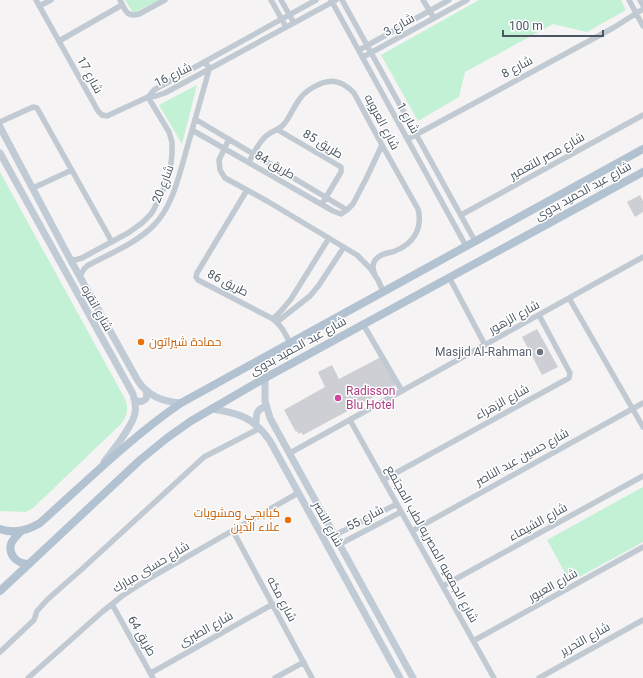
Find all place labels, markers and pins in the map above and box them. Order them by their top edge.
place label: حمادة شيراتون [149,335,222,349]
marker: حمادة شيراتون [136,337,146,347]
place label: Masjid Al-Rahman [435,345,532,359]
marker: Masjid Al-Rahman [535,347,545,357]
place label: Radisson Blu Hotel [346,384,395,412]
marker: Radisson Blu Hotel [333,393,343,403]
place label: كبابجي ومشويات علاء الدين [194,506,280,534]
marker: كبابجي ومشويات علاء الدين [283,515,293,525]

